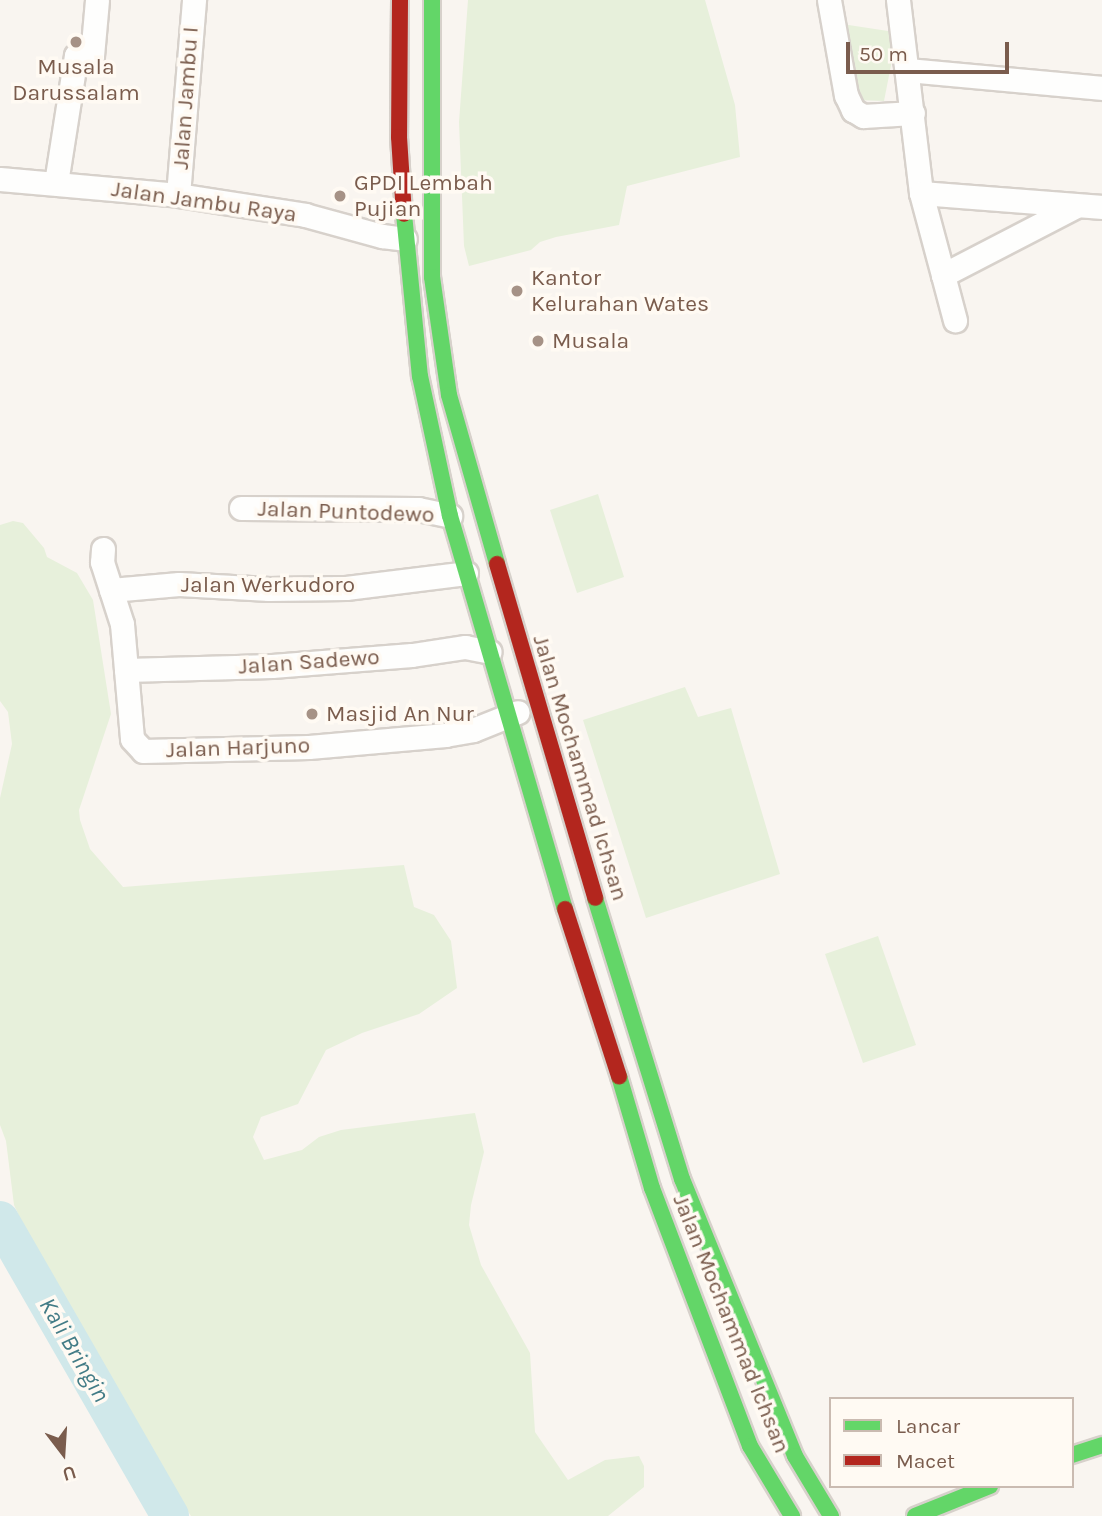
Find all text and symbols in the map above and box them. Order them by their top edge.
street label: Jalan Jambu I [167,26,205,170]
scale bar [850,28,1013,72]
marker: Musala Darussalam [68,34,84,50]
text: 50 m [859,42,908,66]
place label: Musala Darussalam [12,53,140,107]
place label: GPDI Lembah Pujian [354,169,493,223]
street label: Jalan Jambu Raya [110,175,298,229]
marker: GPDI Lembah Pujian [332,188,348,204]
place label: Kantor Kelurahan Wates [531,264,709,318]
marker: Kantor Kelurahan Wates [509,283,525,299]
place label: Musala [552,327,629,355]
marker: Musala [530,333,546,349]
street label: Jalan Puntodewo [257,495,435,529]
street label: Jalan Werkudoro [181,571,355,599]
street label: Jalan Mochammad Ichsan [526,632,634,904]
street label: Jalan Sadewo [237,643,381,681]
place label: Masjid An Nur [326,700,474,728]
marker: Masjid An Nur [304,706,320,722]
street label: Jalan Harjuno [165,732,311,764]
street label: Jalan Mochammad Ichsan [666,1191,796,1457]
water label: Kali Bringin [33,1293,115,1407]
legend [829,1397,1074,1488]
text: Lancar [896,1414,960,1438]
north arrow [28,1418,98,1488]
text: Macet [896,1449,955,1473]
text: U [60,1461,79,1486]

